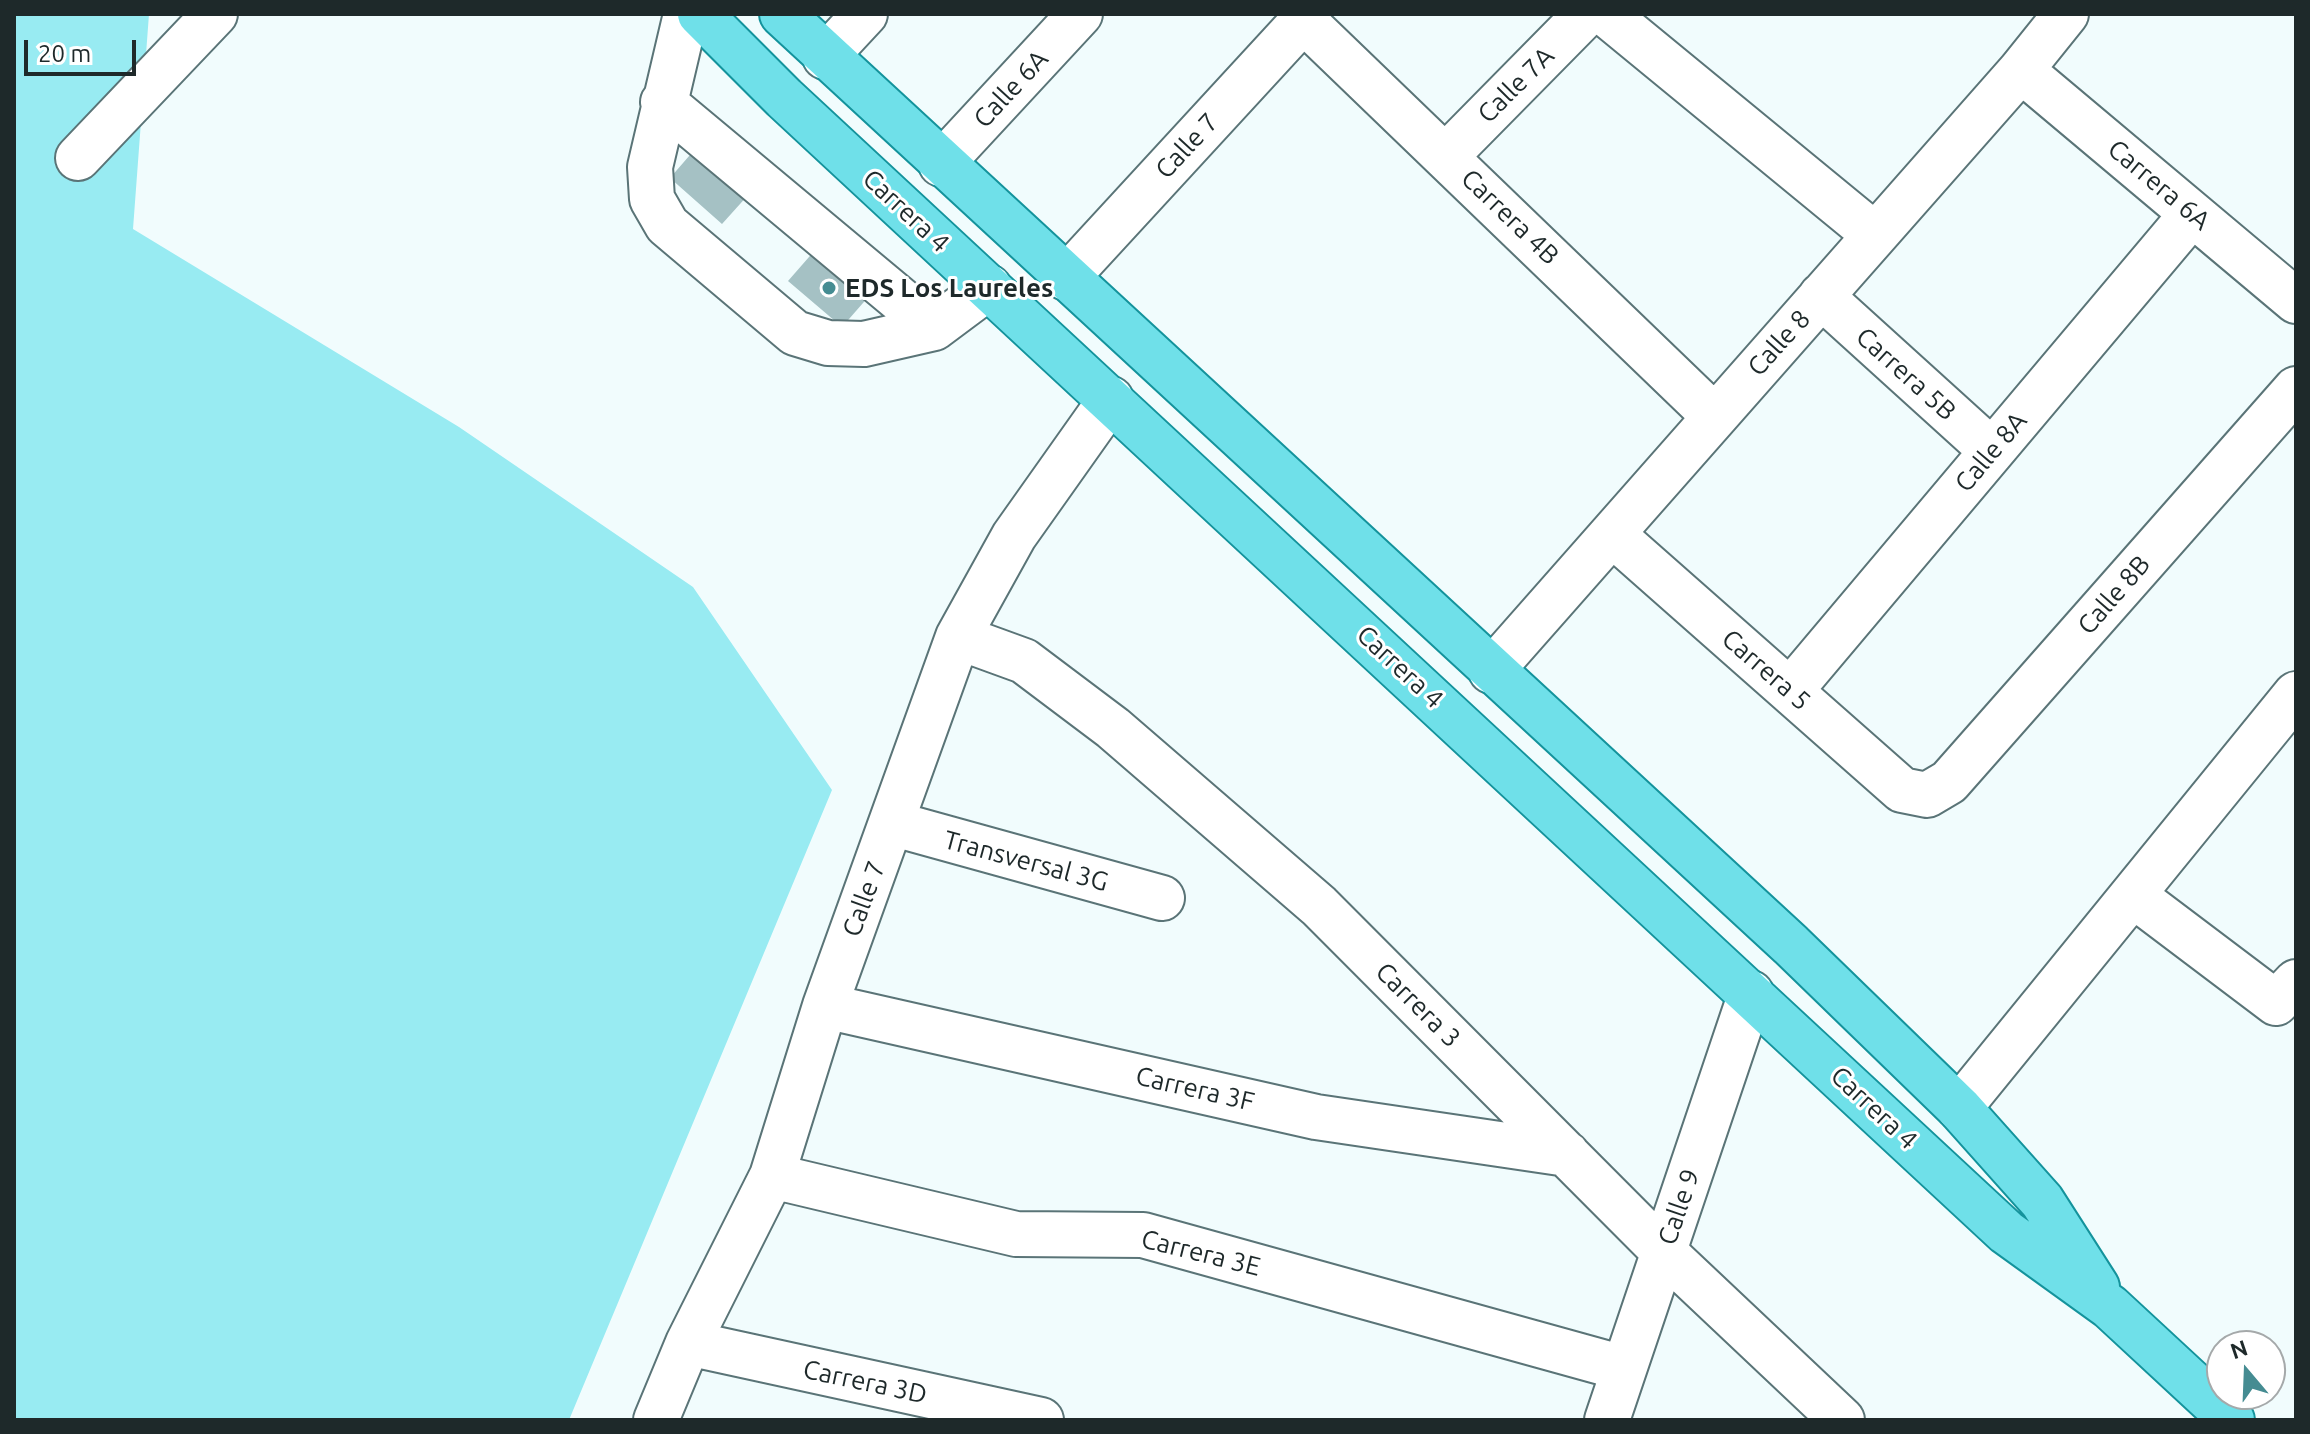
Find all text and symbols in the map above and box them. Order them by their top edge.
scale bar [28,24,140,74]
text: 20 m [38,40,91,67]
street label: Calle 7A [1471,40,1561,130]
street label: Calle 6A [967,44,1055,134]
street label: Calle 7 [1149,107,1225,185]
street label: Carrera 6A [2101,133,2217,237]
street label: Carrera 4 [856,163,956,259]
street label: Carrera 4B [1455,163,1565,271]
place label: EDS Los Laureles [845,272,1053,304]
marker: EDS Los Laureles [820,279,838,297]
street label: Calle 8 [1741,304,1817,382]
street label: Carrera 5B [1850,321,1962,427]
street label: Calle 8A [1949,406,2033,498]
street label: Calle 8B [2071,549,2157,641]
street label: Carrera 4 [1350,619,1450,715]
street label: Carrera 5 [1715,623,1817,717]
street label: Transversal 3G [940,824,1112,898]
street label: Calle 7 [836,857,892,941]
street label: Carrera 3 [1369,956,1467,1054]
street label: Carrera 3F [1133,1060,1257,1118]
street label: Carrera 4 [1824,1060,1924,1156]
street label: Calle 9 [1652,1165,1706,1249]
street label: Carrera 3E [1138,1223,1264,1283]
north arrow [2206,1330,2286,1410]
text: N [2227,1334,2251,1363]
street label: Carrera 3D [800,1354,930,1410]

